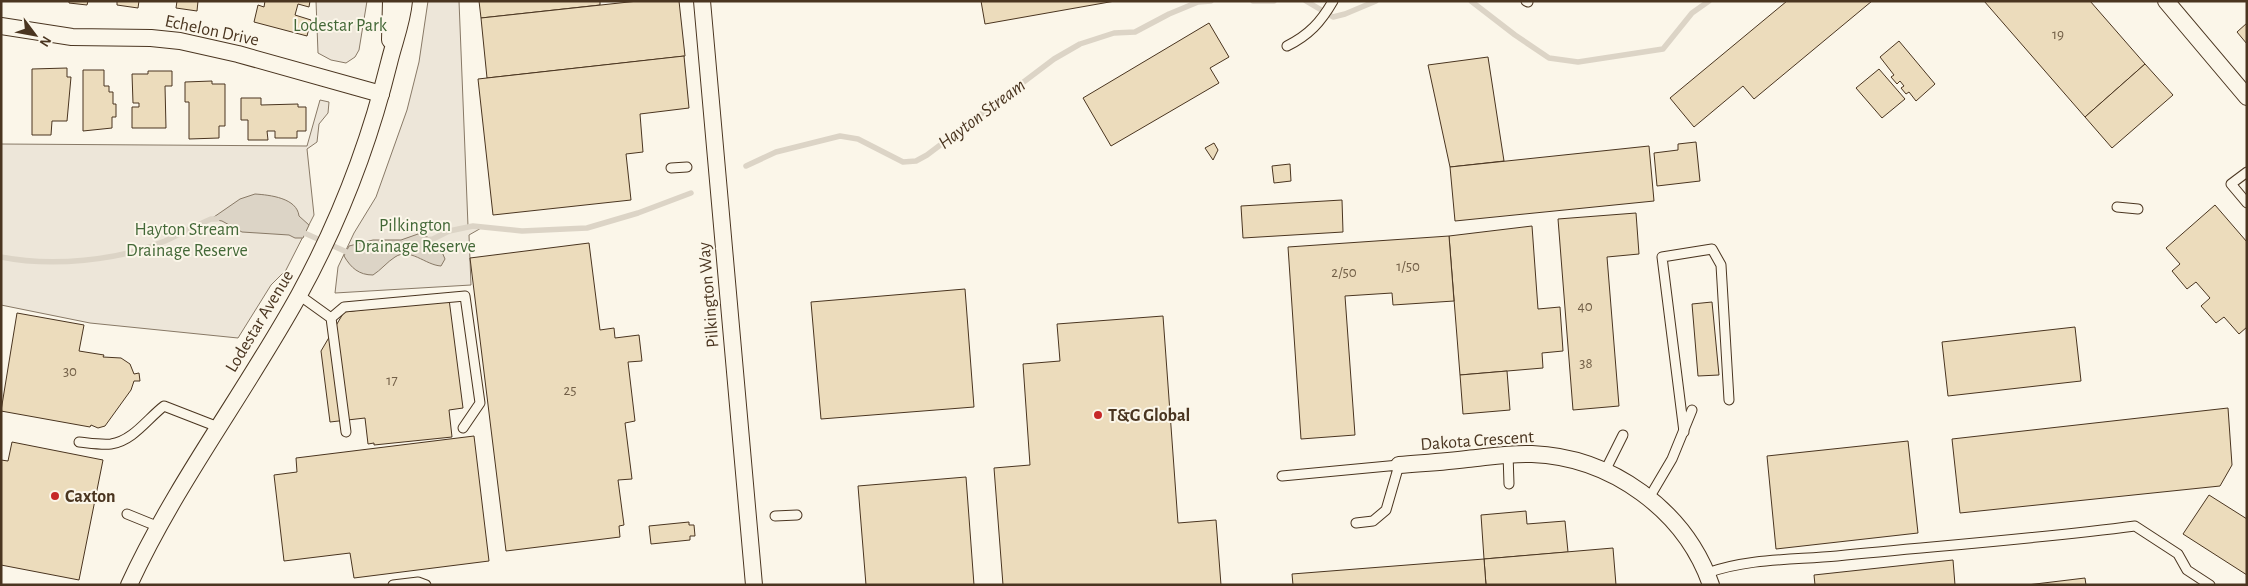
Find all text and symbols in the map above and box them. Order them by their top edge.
north arrow [10,10,60,60]
street label: Echelon Drive [163,12,260,50]
park label: Lodestar Park [293,17,388,35]
house number: 19 [2052,27,2064,42]
text: N [37,34,54,49]
water label: Hayton Stream [935,75,1029,153]
park label: Pilkington Drainage Reserve [354,217,476,256]
park label: Hayton Stream Drainage Reserve [126,221,248,260]
street label: Pilkington Way [695,241,723,349]
house number: 1/50 [1396,259,1420,274]
house number: 2/50 [1331,265,1357,280]
street label: Lodestar Avenue [222,267,297,376]
house number: 40 [1577,299,1593,314]
house number: 38 [1579,356,1593,371]
house number: 30 [63,364,77,379]
house number: 17 [386,373,398,388]
house number: 25 [563,383,577,398]
place label: T&G Global [1108,407,1190,425]
marker: T&G Global [1092,409,1104,421]
street label: Dakota Crescent [1420,428,1535,454]
place label: Caxton [65,488,116,506]
marker: Caxton [49,490,61,502]

